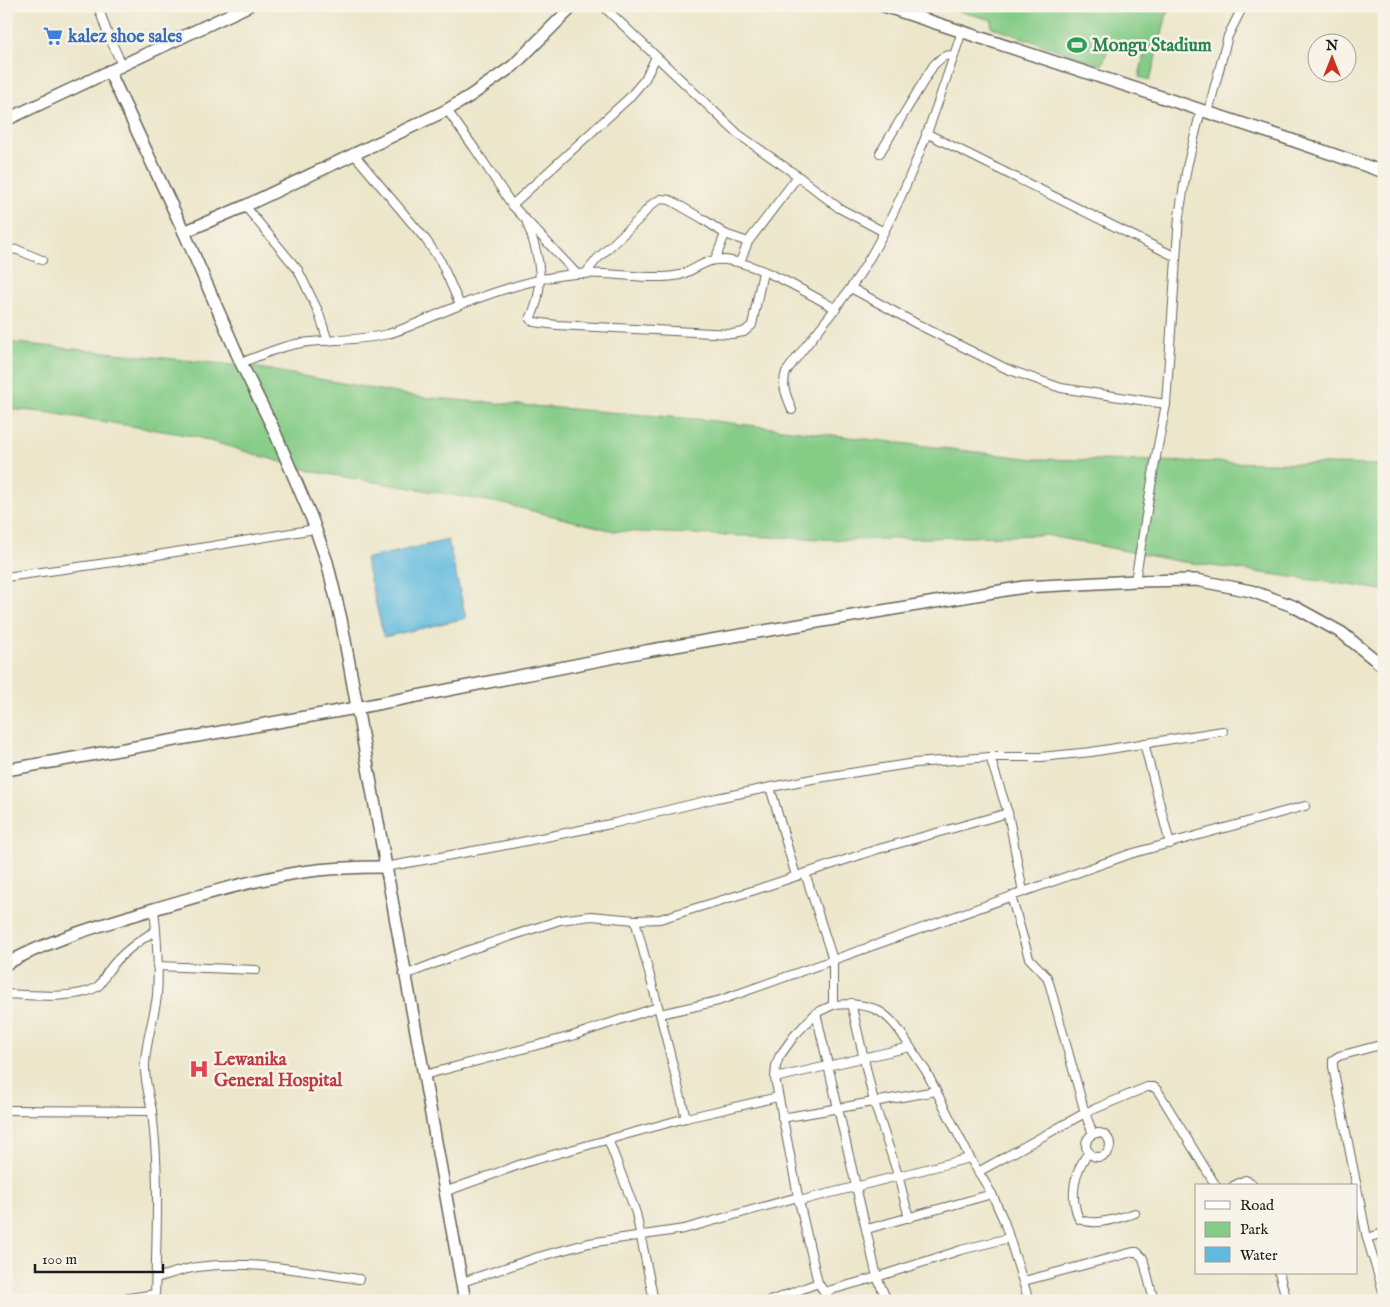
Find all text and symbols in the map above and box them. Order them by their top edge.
supermarket icon: kalez shoe sales [42,25,64,47]
place label: kalez shoe sales [67,26,183,49]
north arrow [1308,32,1358,82]
sports icon: Mongu Stadium [1066,34,1088,56]
place label: Mongu Stadium [1092,35,1212,58]
text: N [1325,37,1338,55]
place label: Lewanika General Hospital [214,1049,343,1093]
hospital icon: Lewanika General Hospital [188,1058,210,1080]
legend [1195,1184,1358,1274]
text: Road [1240,1196,1275,1215]
text: Park [1240,1220,1270,1239]
scale bar [35,1242,162,1274]
text: Water [1240,1246,1278,1265]
text: 100 m [42,1250,78,1269]

